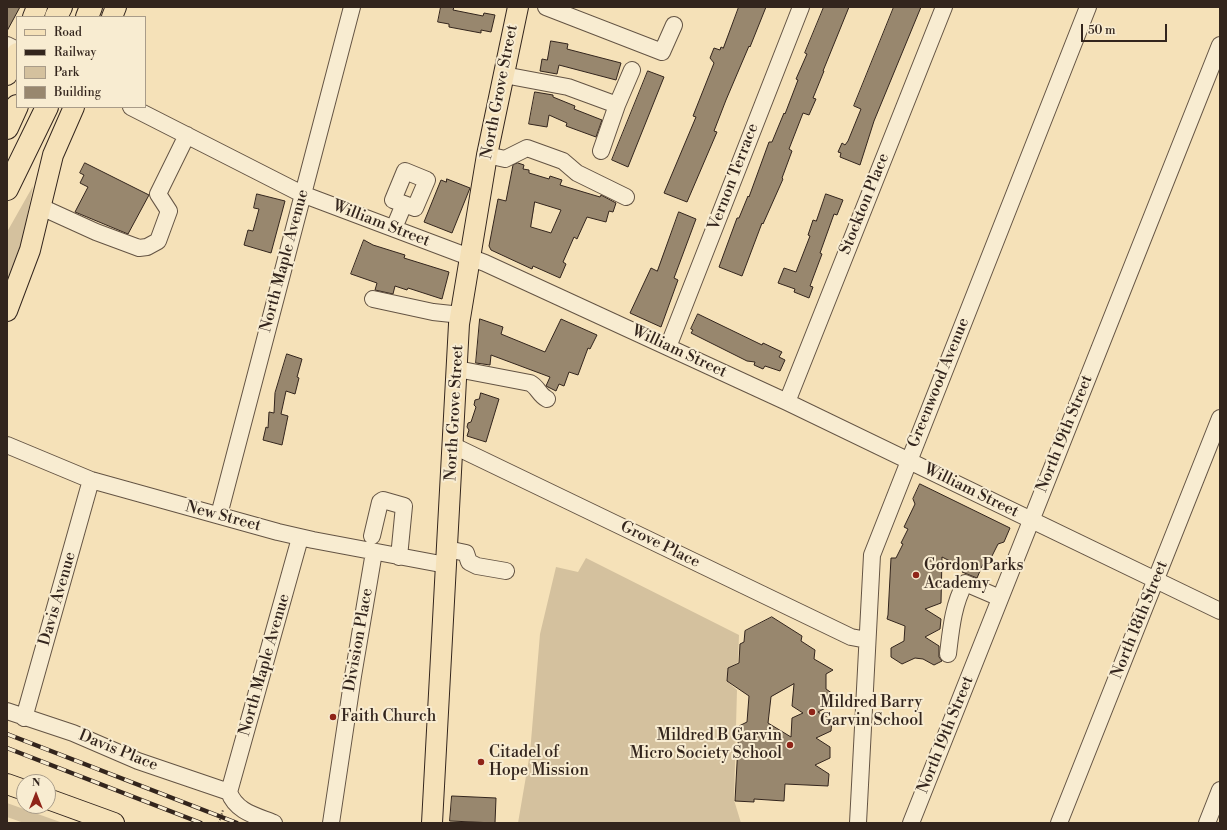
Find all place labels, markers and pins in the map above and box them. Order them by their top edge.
place label: Gordon Parks Academy [924,556,1023,594]
marker: Gordon Parks Academy [911,570,921,580]
place label: Mildred Barry Garvin School [820,693,923,731]
place label: Faith Church [341,707,436,727]
marker: Mildred Barry Garvin School [807,707,817,717]
marker: Faith Church [328,712,338,722]
place label: Mildred B Garvin Micro Society School [630,726,782,764]
marker: Mildred B Garvin Micro Society School [785,740,795,750]
place label: Citadel of Hope Mission [489,743,589,781]
marker: Citadel of Hope Mission [476,757,486,767]

